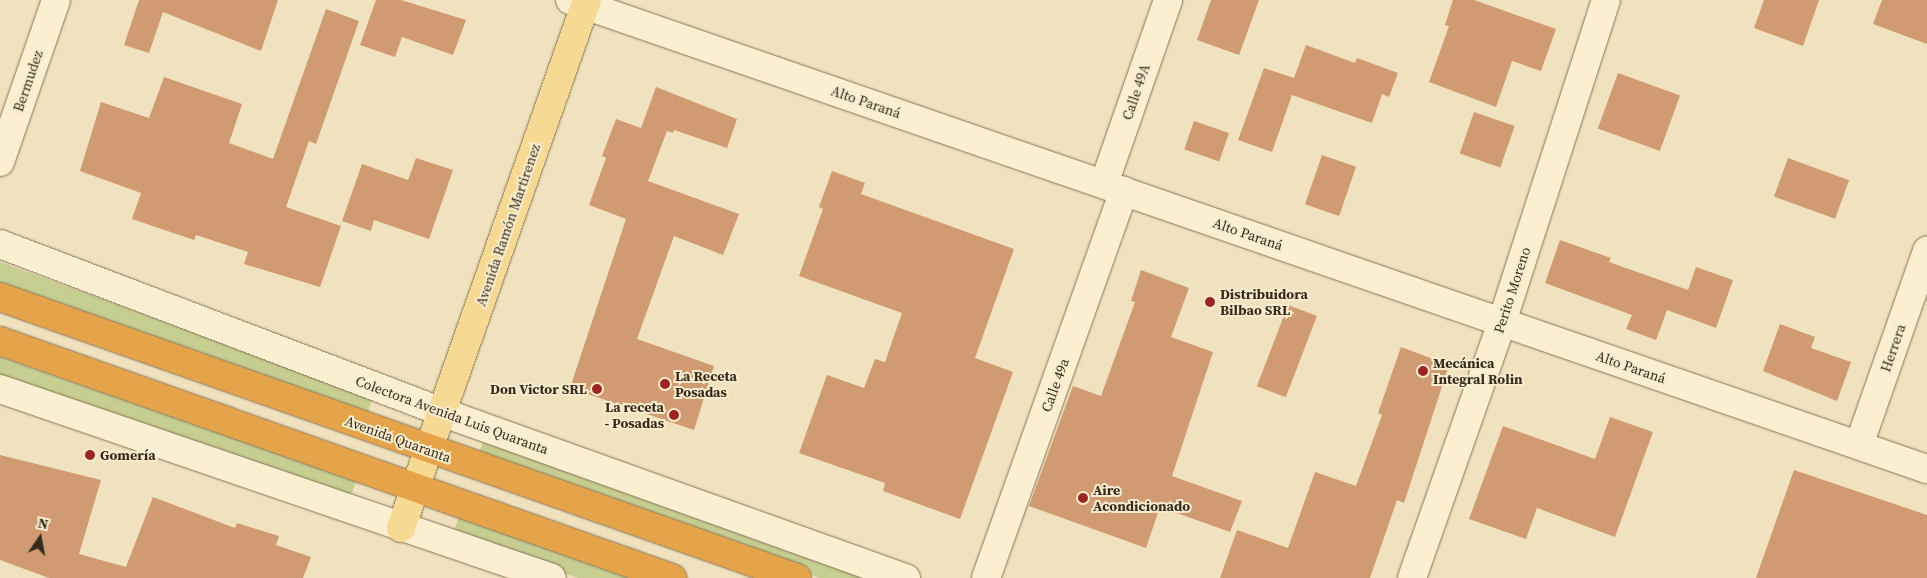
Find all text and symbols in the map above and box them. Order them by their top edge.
street label: Bermudez [10,48,46,114]
street label: Calle 49A [1119,62,1153,122]
street label: Alto Paraná [829,82,903,122]
street label: Avenida Ramón Martirenez [472,142,544,308]
street label: Alto Paraná [1211,214,1285,254]
street label: Perito Moreno [1490,245,1534,335]
place label: Distribuidora Bilbao SRL [1220,286,1308,318]
marker: Distribuidora Bilbao SRL [1204,296,1216,308]
street label: Herrera [1877,322,1909,374]
street label: Alto Paraná [1594,347,1668,387]
place label: Mecánica Integral Rolin [1433,355,1523,388]
street label: Calle 49a [1038,356,1072,414]
marker: Mecánica Integral Rolin [1417,365,1429,377]
place label: La Receta Posadas [675,368,737,401]
street label: Colectora Avenida Luis Quaranta [353,372,551,458]
marker: La Receta Posadas [659,378,671,390]
place label: Don Victor SRL [490,381,587,397]
marker: Don Victor SRL [591,383,603,395]
place label: La receta - Posadas [604,399,664,432]
marker: La receta - Posadas [668,409,680,421]
street label: Avenida Quaranta [343,412,453,466]
place label: Gomería [100,447,156,463]
marker: Gomería [84,449,96,461]
place label: Aire Acondicionado [1093,482,1190,514]
marker: Aire Acondicionado [1077,492,1089,504]
text: N [36,512,50,534]
north arrow [15,513,65,563]

